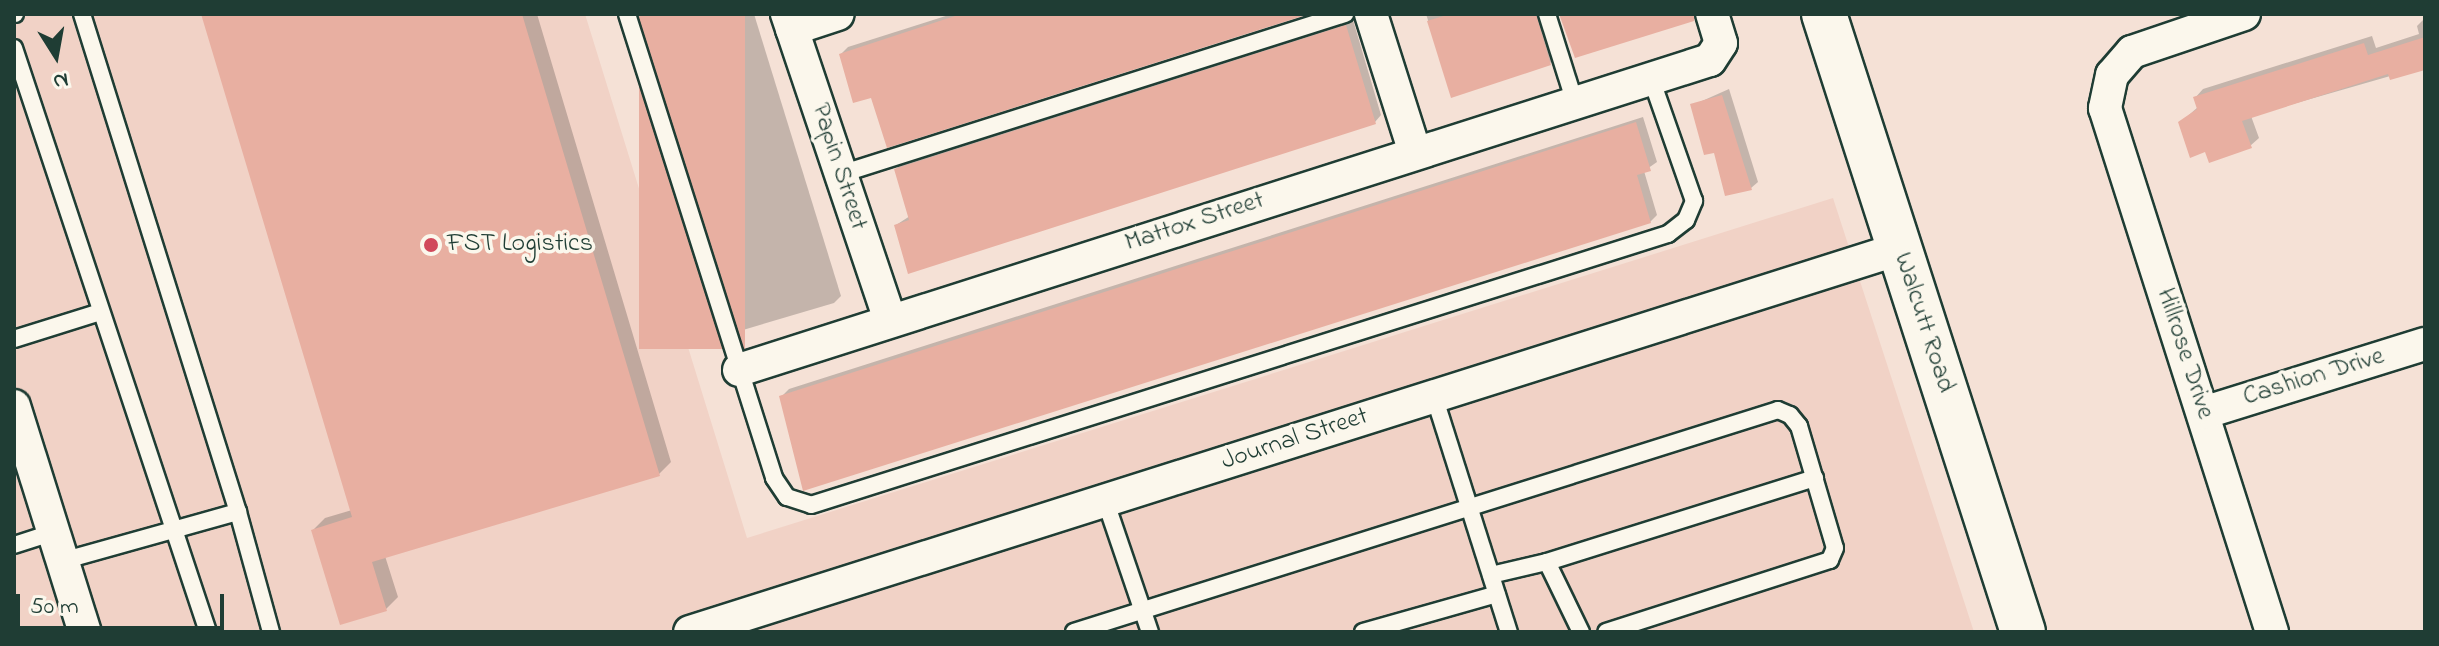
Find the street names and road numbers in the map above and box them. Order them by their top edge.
street label: Papin Street [803,100,873,234]
street label: Mattox Street [1121,186,1269,260]
street label: Walcutt Road [1886,249,1960,397]
street label: Hillrose Drive [2148,285,2220,423]
street label: Cashion Drive [2240,342,2388,414]
street label: Journal Street [1218,402,1372,478]

